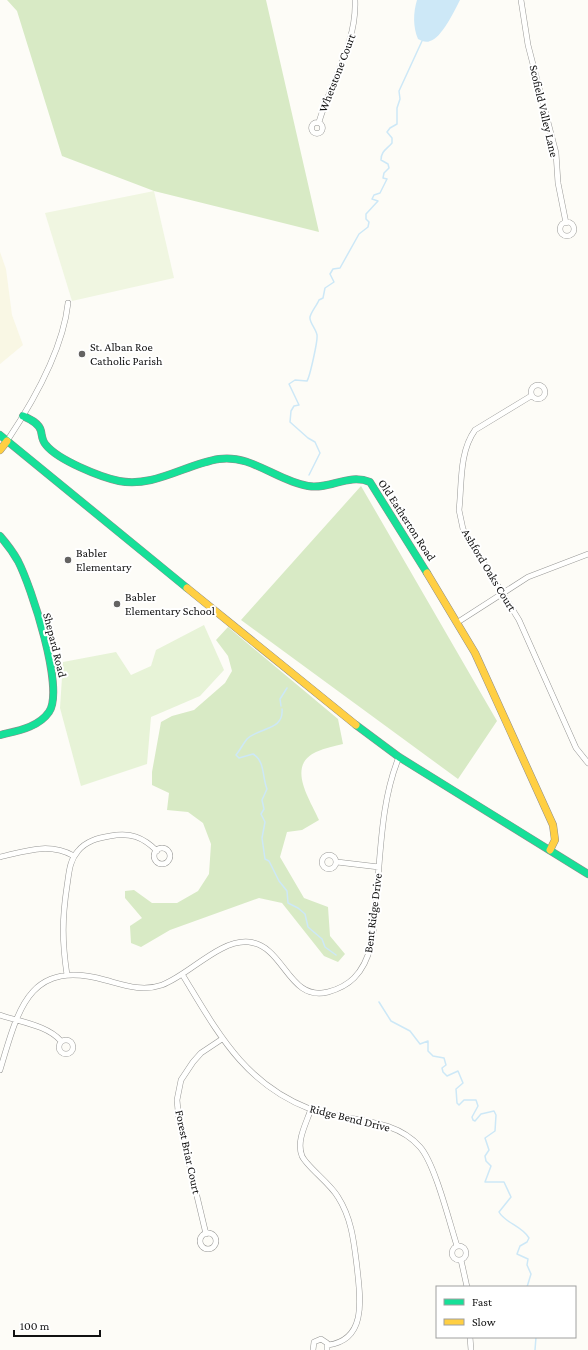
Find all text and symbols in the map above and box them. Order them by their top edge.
street label: Whetstone Court [316,31,359,114]
street label: Scofield Valley Lane [527,63,561,159]
place label: St. Alban Roe Catholic Parish [90,340,163,368]
marker: St. Alban Roe Catholic Parish [77,349,87,359]
street label: Old Eatherton Road [375,476,439,564]
street label: Ashford Oaks Court [459,526,520,615]
place label: Babler Elementary [76,546,132,574]
marker: Babler Elementary [63,555,73,565]
place label: Babler Elementary School [125,590,215,618]
marker: Babler Elementary School [112,599,122,609]
street label: Shepard Road [40,611,70,679]
street label: Bent Ridge Drive [361,872,385,954]
street label: Ridge Bend Drive [308,1101,392,1135]
street label: Forest Briar Court [172,1109,204,1196]
legend [436,1286,576,1338]
text: Fast [472,1295,493,1309]
scale bar [14,1312,100,1338]
text: Slow [472,1315,496,1329]
text: 100 m [20,1319,50,1333]

